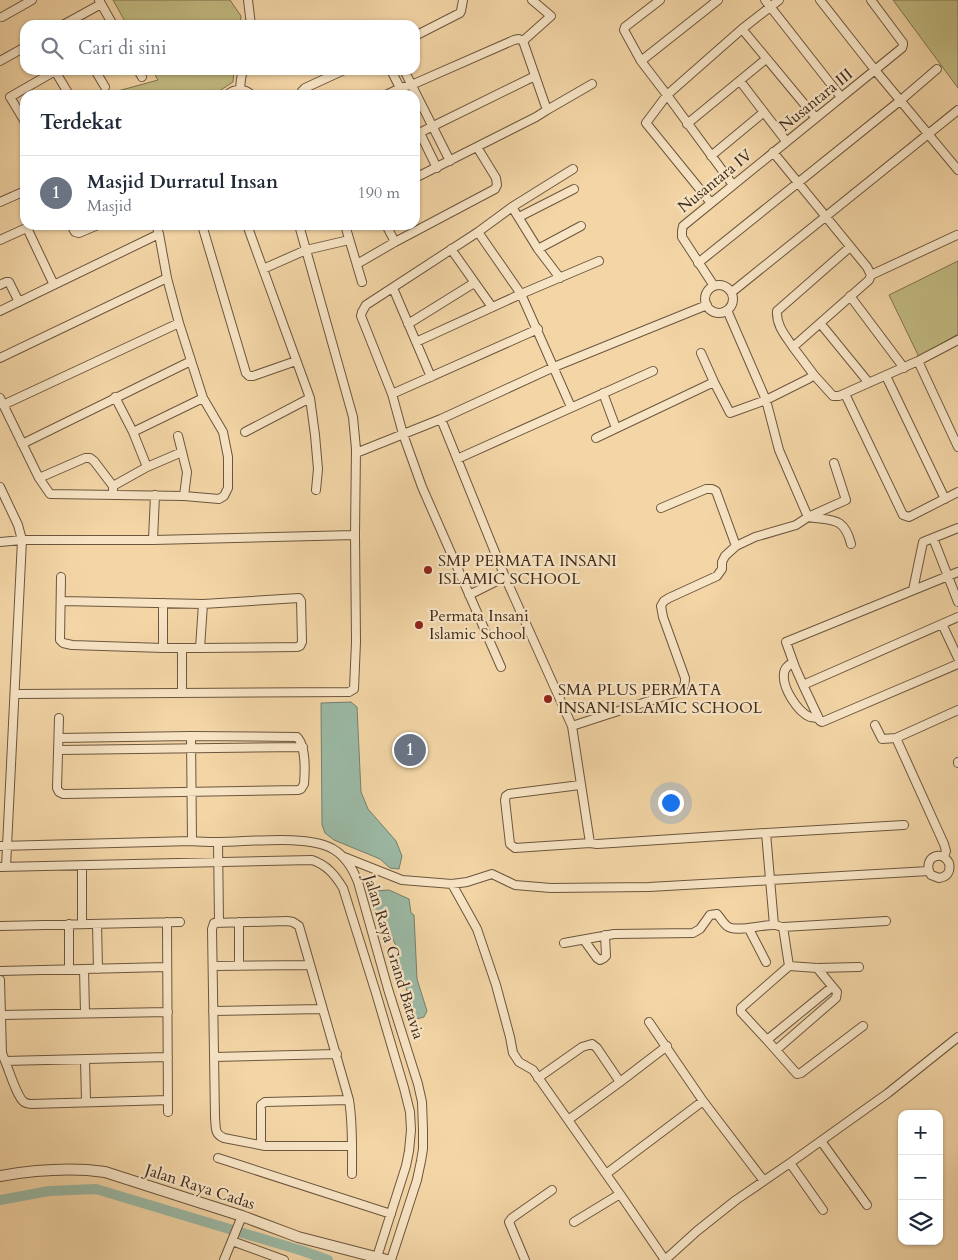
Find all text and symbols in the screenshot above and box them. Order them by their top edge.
search box [20,20,420,75]
icon: search [38,34,66,62]
text: Cari di sini [78,35,167,61]
street label: Nusantara III [774,63,858,137]
text: Terdekat [40,108,122,137]
street label: Nusantara IV [673,144,757,218]
text: Masjid Durratul Insan [87,169,278,195]
text: 1 [52,182,60,204]
text: 190 m [358,182,400,204]
text: Masjid [87,195,132,217]
place label: SMP PERMATA INSANI ISLAMIC SCHOOL [438,550,617,590]
marker: SMP PERMATA INSANI ISLAMIC SCHOOL [422,564,434,576]
place label: Permata Insani Islamic School [429,605,529,645]
marker: Permata Insani Islamic School [413,619,425,631]
place label: SMA PLUS PERMATA INSANI ISLAMIC SCHOOL [558,679,763,719]
marker: SMA PLUS PERMATA INSANI ISLAMIC SCHOOL [542,693,554,705]
pin: 1 [394,731,426,769]
your location [658,790,684,816]
street label: Jalan Raya Grand Batavia [358,870,430,1042]
map controls [898,1110,943,1245]
button: + [898,1110,943,1155]
button: − [898,1155,943,1200]
street label: Jalan Raya Cadas [140,1158,258,1215]
button: layers [898,1200,943,1245]

